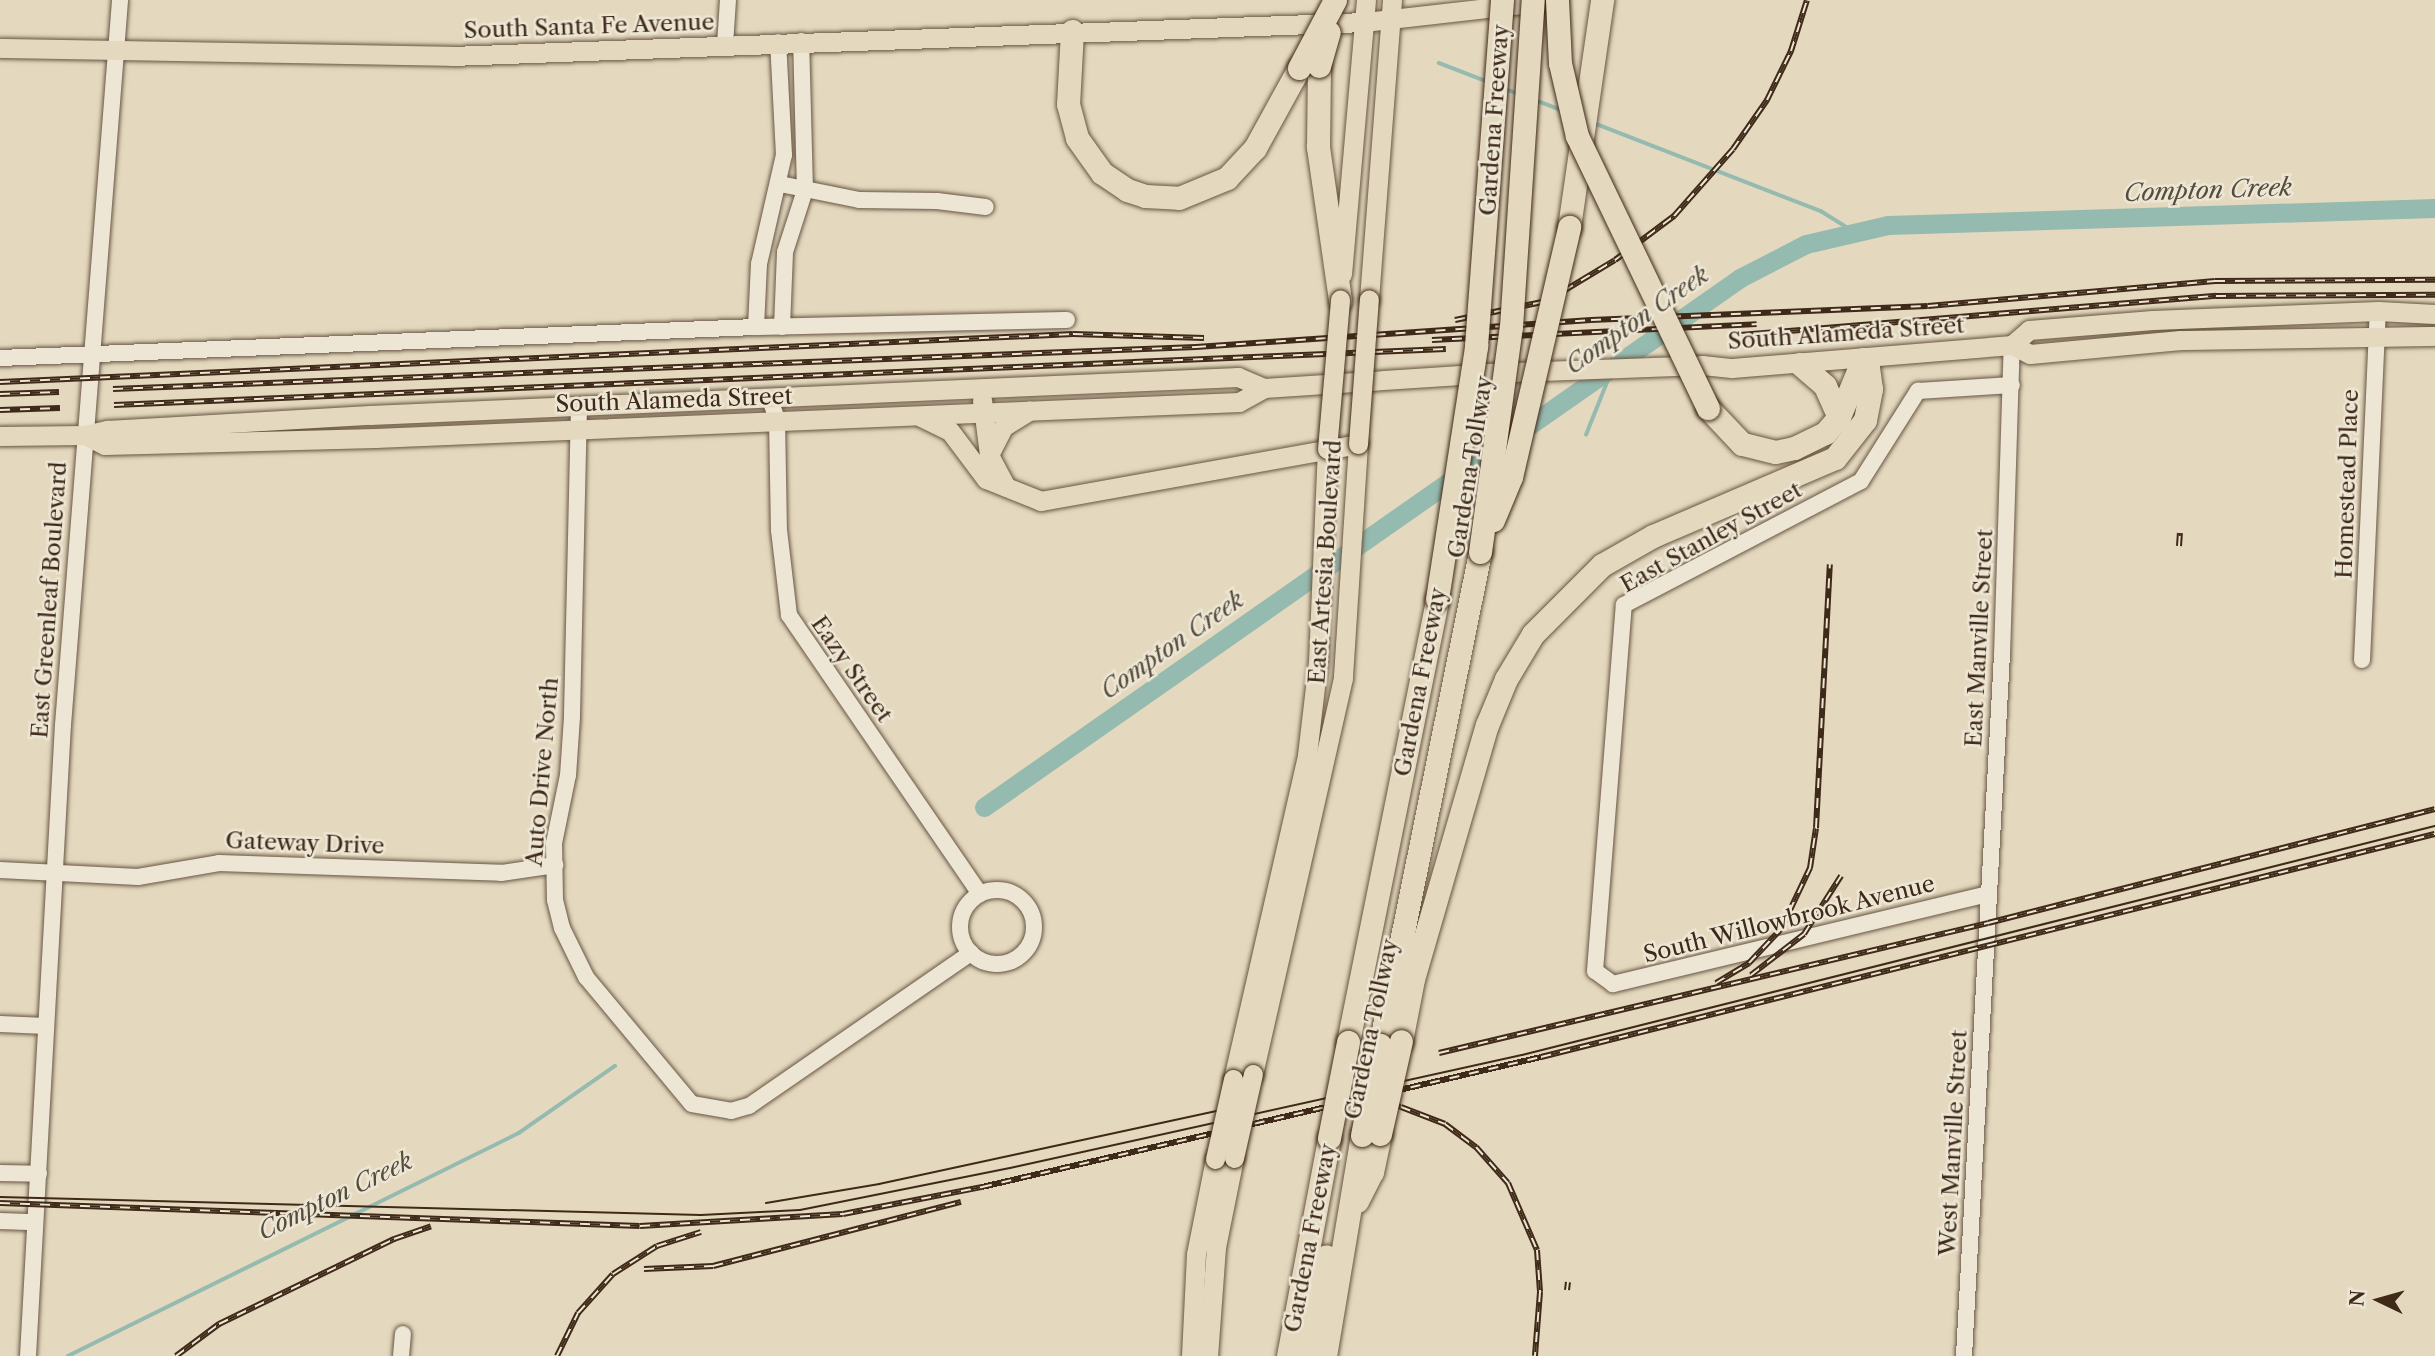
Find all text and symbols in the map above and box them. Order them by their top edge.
street label: South Santa Fe Avenue [463,8,715,44]
street label: Gardena Freeway [1474,23,1514,217]
water label: Compton Creek [2124,173,2292,207]
water label: Compton Creek [1560,260,1714,380]
street label: South Alameda Street [1726,311,1966,355]
street label: Gardena Tollway [1442,374,1498,560]
street label: South Alameda Street [554,382,794,418]
street label: Homestead Place [2330,389,2364,579]
street label: East Artesia Boulevard [1303,438,1347,686]
street label: East Greenleaf Boulevard [26,461,72,739]
street label: East Stanley Street [1615,475,1807,599]
street label: East Manville Street [1960,528,1998,748]
water label: Compton Creek [1095,585,1249,705]
street label: Gardena Freeway [1388,585,1452,779]
street label: Eazy Street [805,610,899,728]
street label: Auto Drive North [520,676,564,868]
street label: Gateway Drive [225,826,385,860]
street label: South Willowbrook Avenue [1639,869,1939,969]
street label: Gardena Tollway [1338,936,1404,1122]
street label: West Manville Street [1933,1029,1973,1257]
street label: Gardena Freeway [1278,1141,1342,1335]
water label: Compton Creek [253,1146,417,1246]
north arrow [2344,1265,2414,1335]
text: N [2345,1289,2370,1307]

